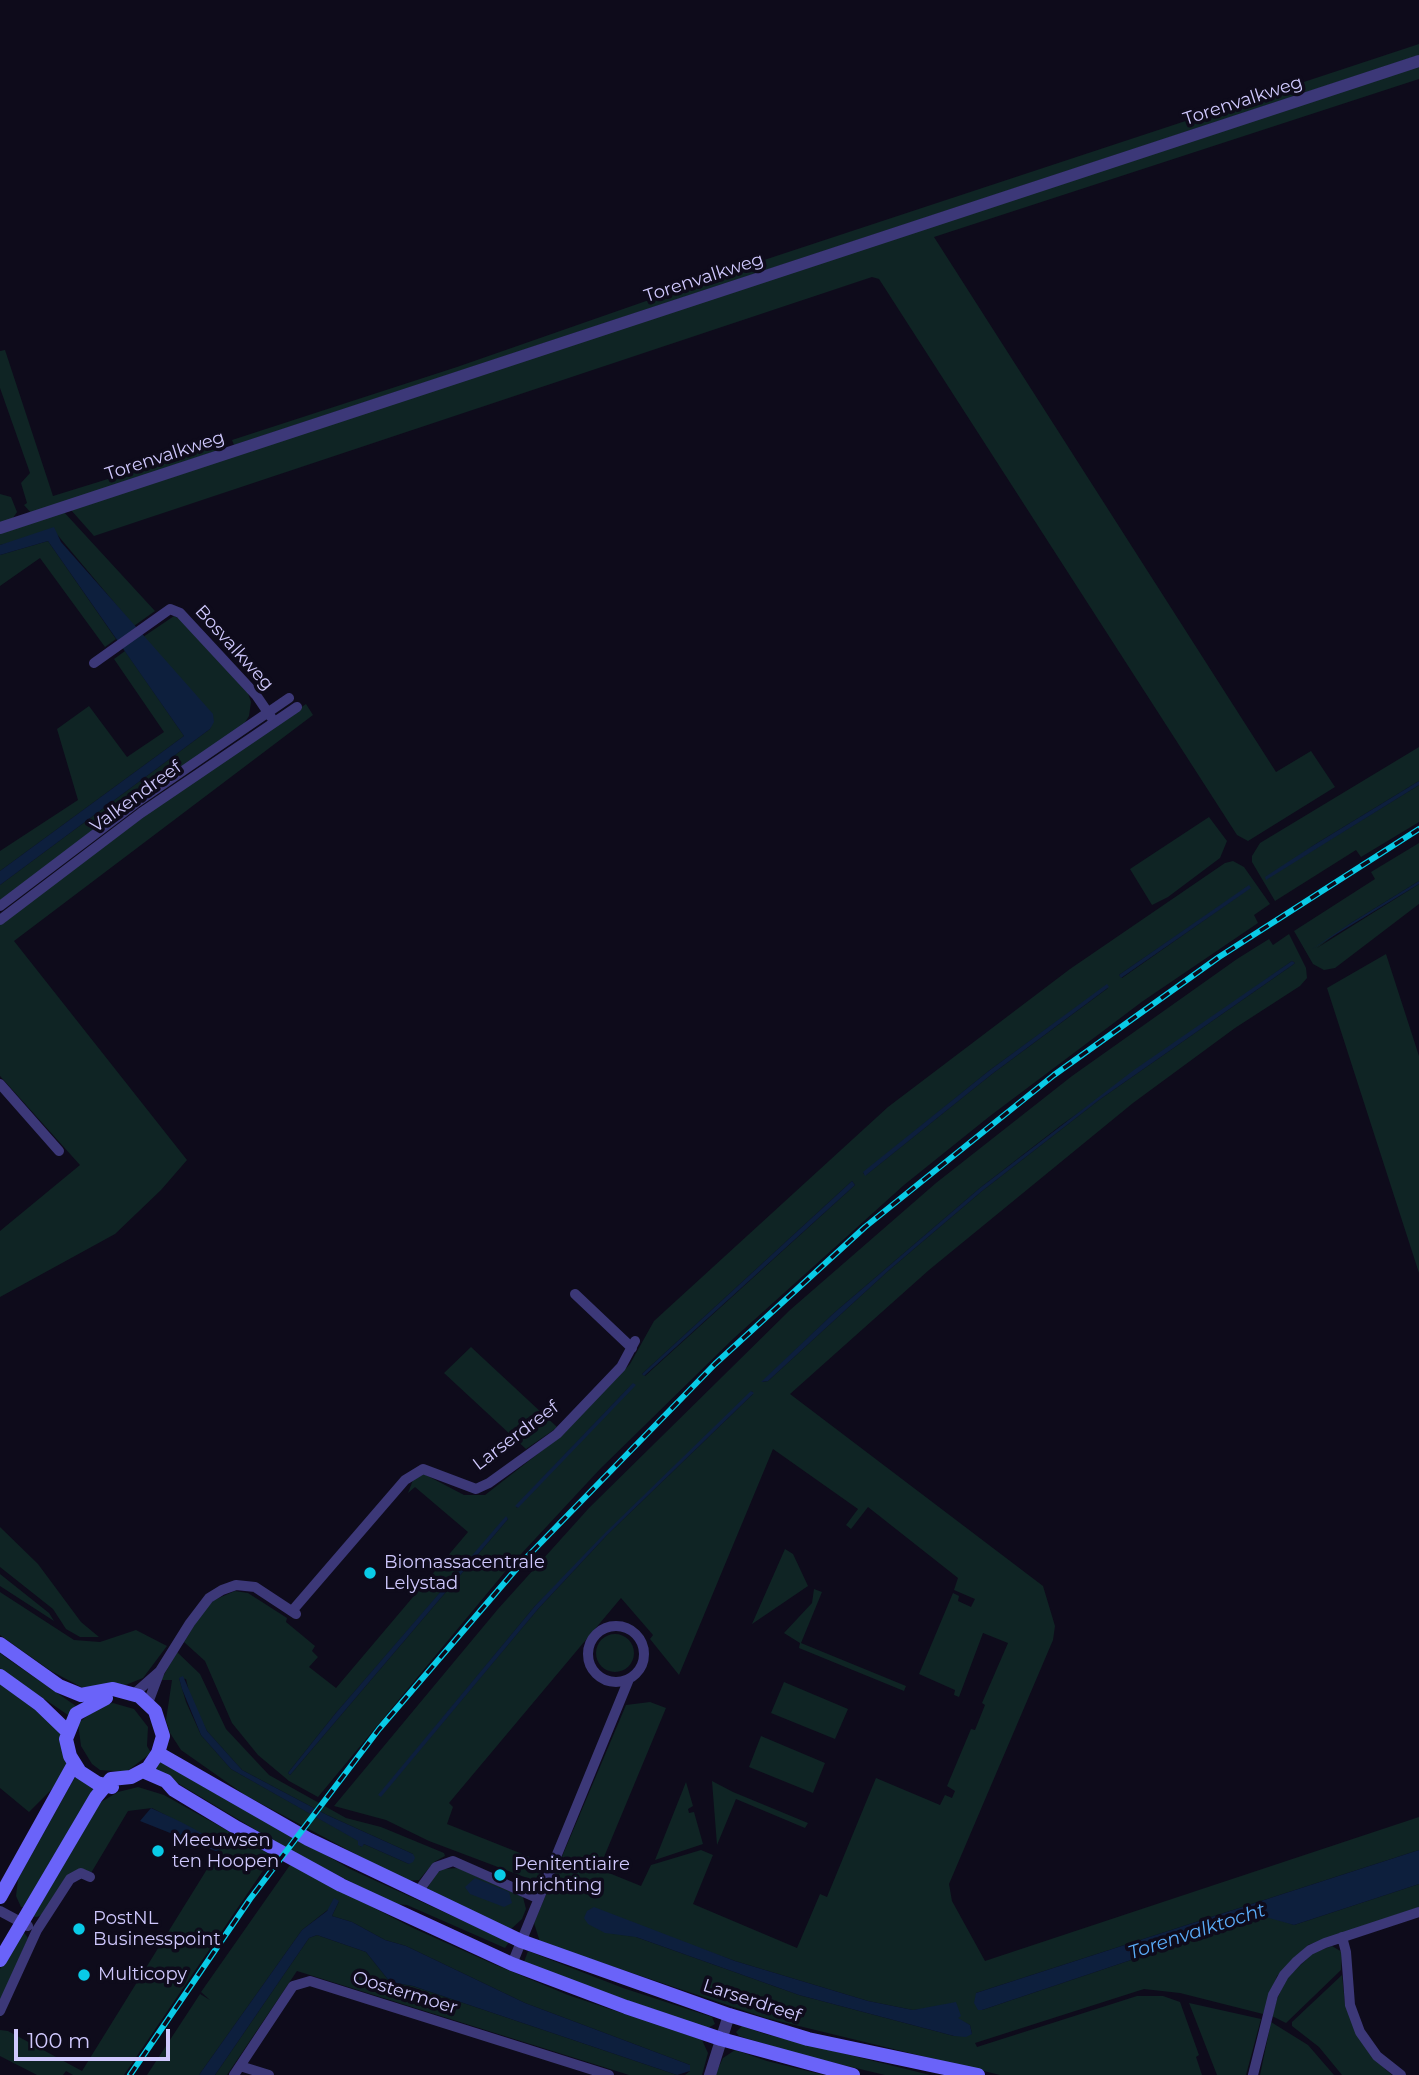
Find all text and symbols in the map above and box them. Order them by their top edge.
street label: Torenvalkweg [1181,72,1305,130]
street label: Torenvalkweg [642,249,766,307]
street label: Torenvalkweg [103,427,227,485]
street label: Bosvalkweg [190,601,278,695]
street label: Valkendreef [86,757,186,837]
street label: Larserdreef [469,1397,563,1475]
place label: Biomassacentrale Lelystad [384,1552,545,1594]
marker: Biomassacentrale Lelystad [362,1565,378,1581]
place label: Meeuwsen ten Hoopen [172,1830,279,1872]
marker: Meeuwsen ten Hoopen [150,1843,166,1859]
place label: Penitentiaire Inrichting [514,1854,630,1896]
marker: Penitentiaire Inrichting [492,1867,508,1883]
water label: Torenvalktocht [1125,1899,1269,1965]
place label: PostNL Businesspoint [93,1908,221,1951]
marker: PostNL Businesspoint [71,1921,87,1937]
place label: Multicopy [98,1964,187,1986]
marker: Multicopy [76,1967,92,1983]
street label: Oostermoer [350,1967,460,2019]
street label: Larserdreef [700,1975,804,2027]
scale bar [18,2016,173,2060]
text: 100 m [27,2028,90,2053]

